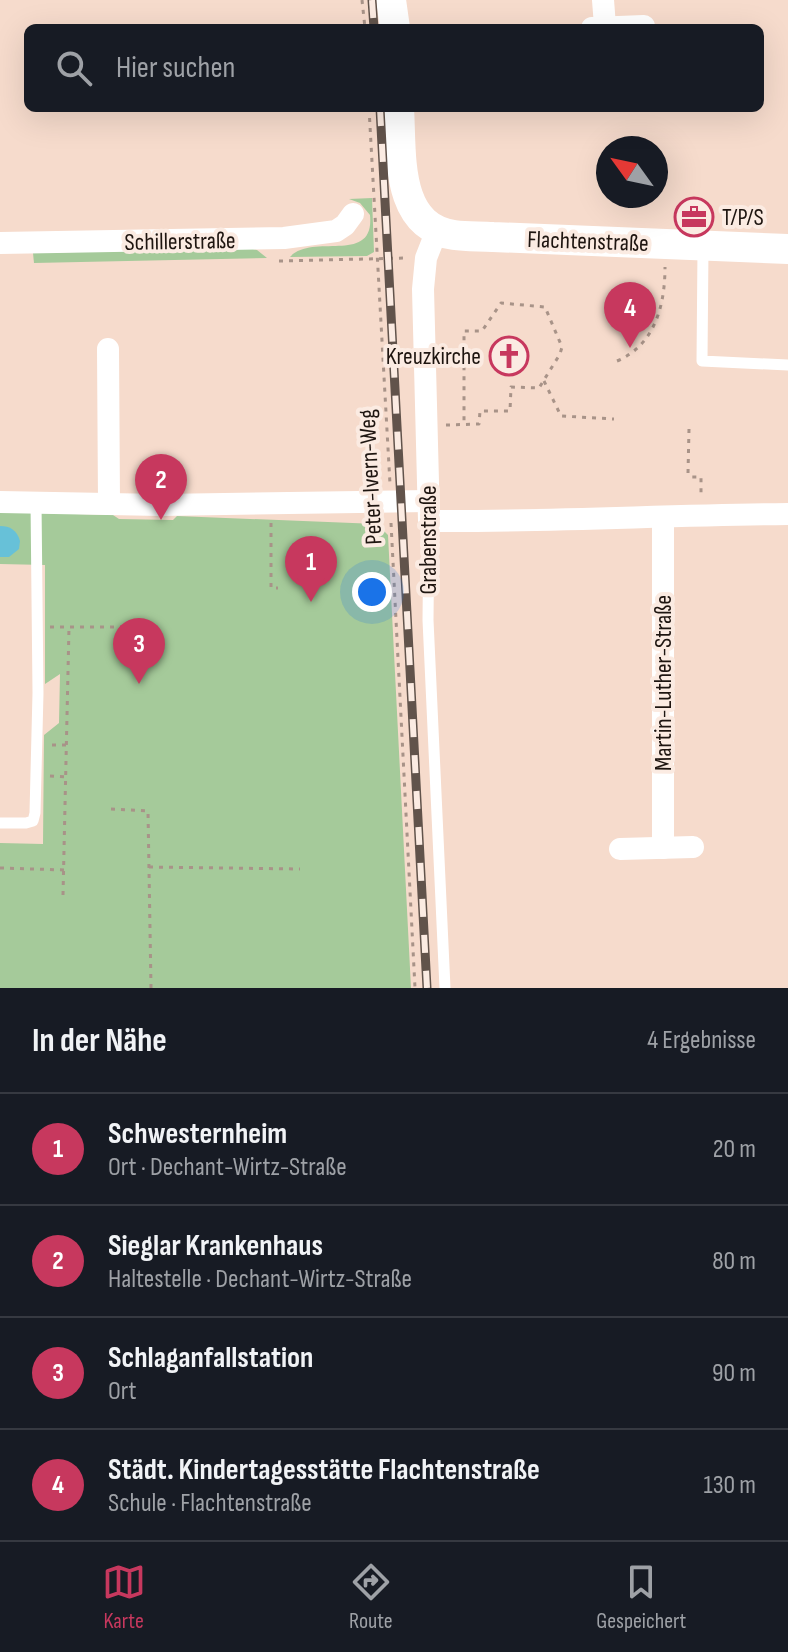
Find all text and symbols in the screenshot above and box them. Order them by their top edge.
search box [24,24,764,112]
icon: search [52,46,96,90]
text: Hier suchen [116,50,235,86]
north arrow [596,136,668,208]
office icon: T/P/S [673,196,715,238]
place label: T/P/S [722,203,764,232]
street label: Flachtenstraße [527,225,649,258]
street label: Schillerstraße [124,226,236,257]
pin: 4 [604,282,656,348]
church icon: Kreuzkirche [488,335,530,377]
place label: Kreuzkirche [386,342,481,371]
street label: Peter-Ivern-Weg [352,409,389,545]
pin: 2 [135,454,187,520]
street label: Grabenstraße [414,485,443,595]
pin: 1 [285,536,337,602]
your location [352,572,392,612]
street label: Martin-Luther-Straße [649,595,678,771]
pin: 3 [113,618,165,684]
text: In der Nähe [32,1020,167,1061]
text: 4 Ergebnisse [647,1025,756,1056]
text: Schwesternheim [108,1116,287,1152]
text: 1 [53,1134,63,1165]
text: 20 m [713,1134,756,1165]
text: Ort · Dechant-Wirtz-Straße [108,1152,347,1183]
text: Sieglar Krankenhaus [108,1228,323,1264]
text: 2 [52,1246,64,1277]
text: 80 m [712,1246,756,1277]
text: Haltestelle · Dechant-Wirtz-Straße [108,1264,412,1295]
text: Schlaganfallstation [108,1340,313,1376]
text: 3 [52,1358,64,1389]
text: 90 m [712,1358,756,1389]
text: Ort [108,1376,137,1407]
text: Städt. Kindertagesstätte Flachtenstraße [108,1452,540,1488]
text: 4 [52,1470,64,1501]
text: 130 m [704,1470,756,1501]
text: Schule · Flachtenstraße [108,1488,312,1519]
tab: Karte [102,1560,146,1635]
tab: Route [349,1560,393,1635]
tab: Gespeichert [596,1560,686,1635]

